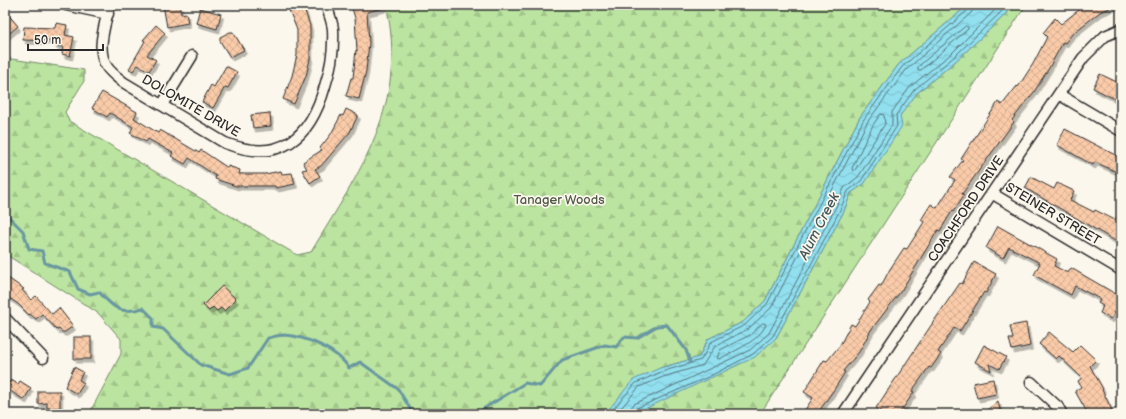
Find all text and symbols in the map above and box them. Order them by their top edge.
scale bar [28,26,103,52]
text: 50 m [34,33,61,48]
street label: DOLOMITE DRIVE [139,71,243,141]
street label: COACHFORD DRIVE [925,153,1008,265]
street label: STEINER STREET [1002,179,1104,249]
water label: Alum Creek [794,189,844,263]
park label: Tanager Woods [513,192,605,208]

